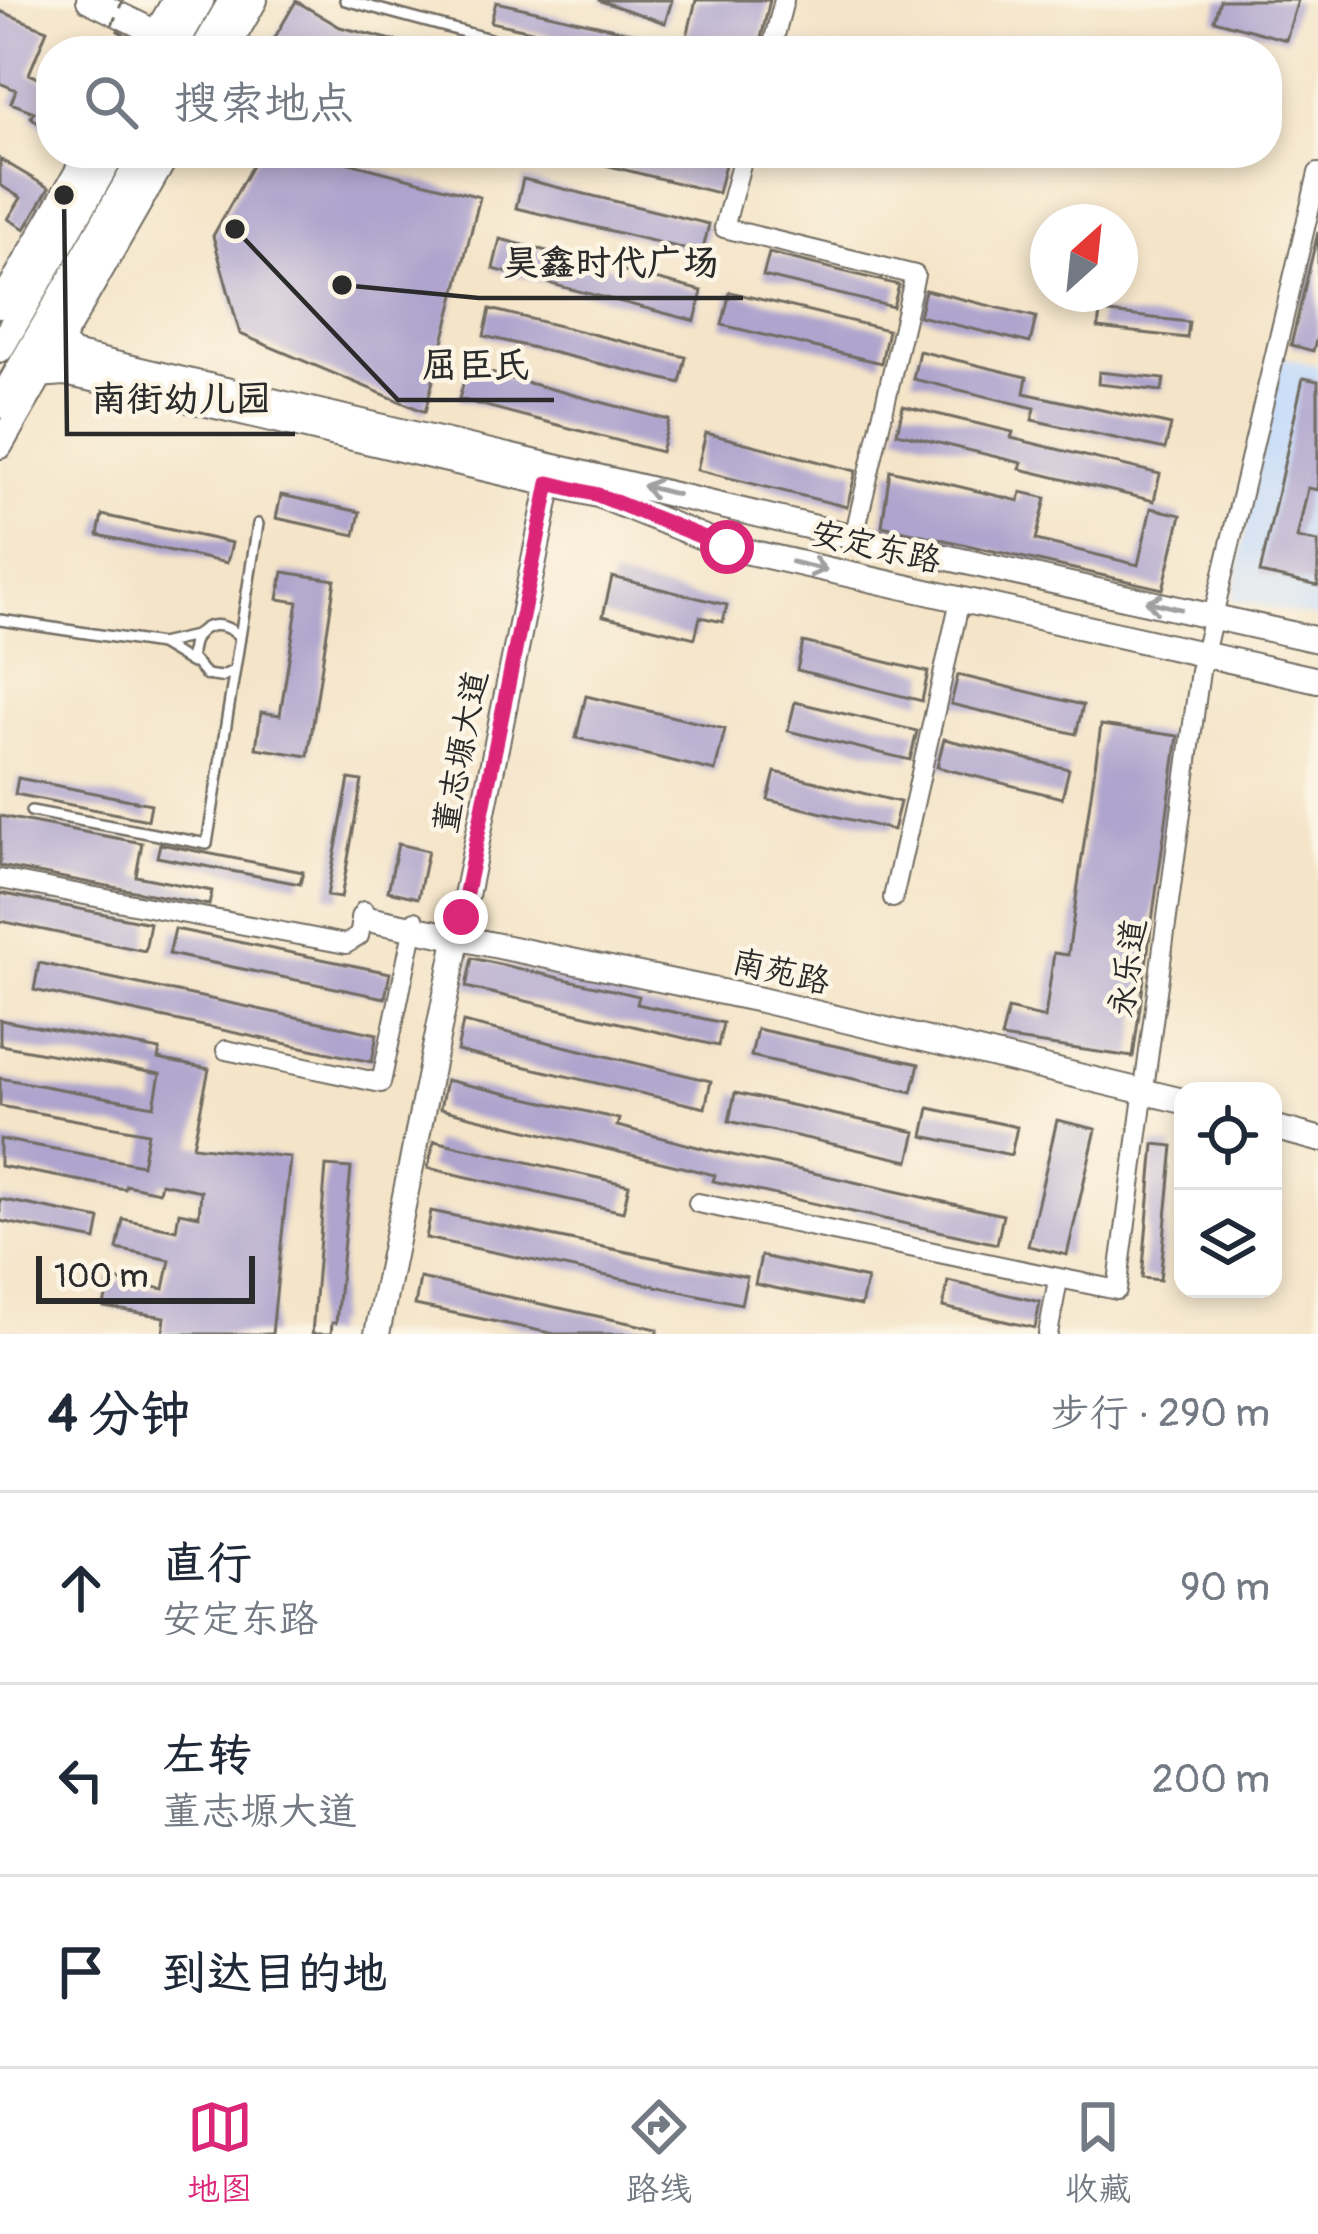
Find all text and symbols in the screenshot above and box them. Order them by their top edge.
search box [36,36,1282,168]
icon: search [78,69,144,135]
text: 搜索地点 [174,76,354,132]
north arrow [1030,204,1138,312]
callout: 昊鑫时代广场 [479,226,743,298]
text: 昊鑫时代广场 [503,241,719,286]
callout: 屈臣氏 [398,328,554,400]
text: 屈臣氏 [422,343,530,388]
callout: 南街幼儿园 [67,362,295,434]
text: 南街幼儿园 [91,377,271,422]
one-way arrow [641,478,679,500]
street label: 安定东路 [807,512,945,582]
route start [700,520,754,574]
one-way arrow [789,556,827,578]
one-way arrow [1144,593,1182,616]
street label: 董志塬大道 [425,667,497,837]
route end [434,890,488,944]
street label: 永乐道 [1101,916,1155,1020]
street label: 南苑路 [728,941,834,1003]
map controls [1174,1082,1282,1298]
button: locate [1174,1082,1282,1190]
button: layers [1174,1190,1282,1298]
scale bar [36,1250,255,1303]
text: 100 m [54,1256,148,1297]
text: 4 分钟 [48,1383,191,1447]
text: 步行 · 290 m [1051,1389,1270,1438]
text: 直行 [162,1536,252,1592]
icon: ahead [48,1555,114,1621]
text: 90 m [1180,1563,1270,1612]
text: 安定东路 [162,1595,318,1644]
text: 左转 [162,1728,252,1784]
icon: left [48,1747,114,1813]
text: 200 m [1152,1755,1270,1804]
text: 董志塬大道 [162,1787,357,1836]
icon: arrive [48,1939,114,2005]
text: 到达目的地 [162,1946,387,2002]
tab: 地图 [187,2094,253,2210]
tab: 路线 [626,2094,692,2210]
tab: 收藏 [1065,2094,1131,2210]

